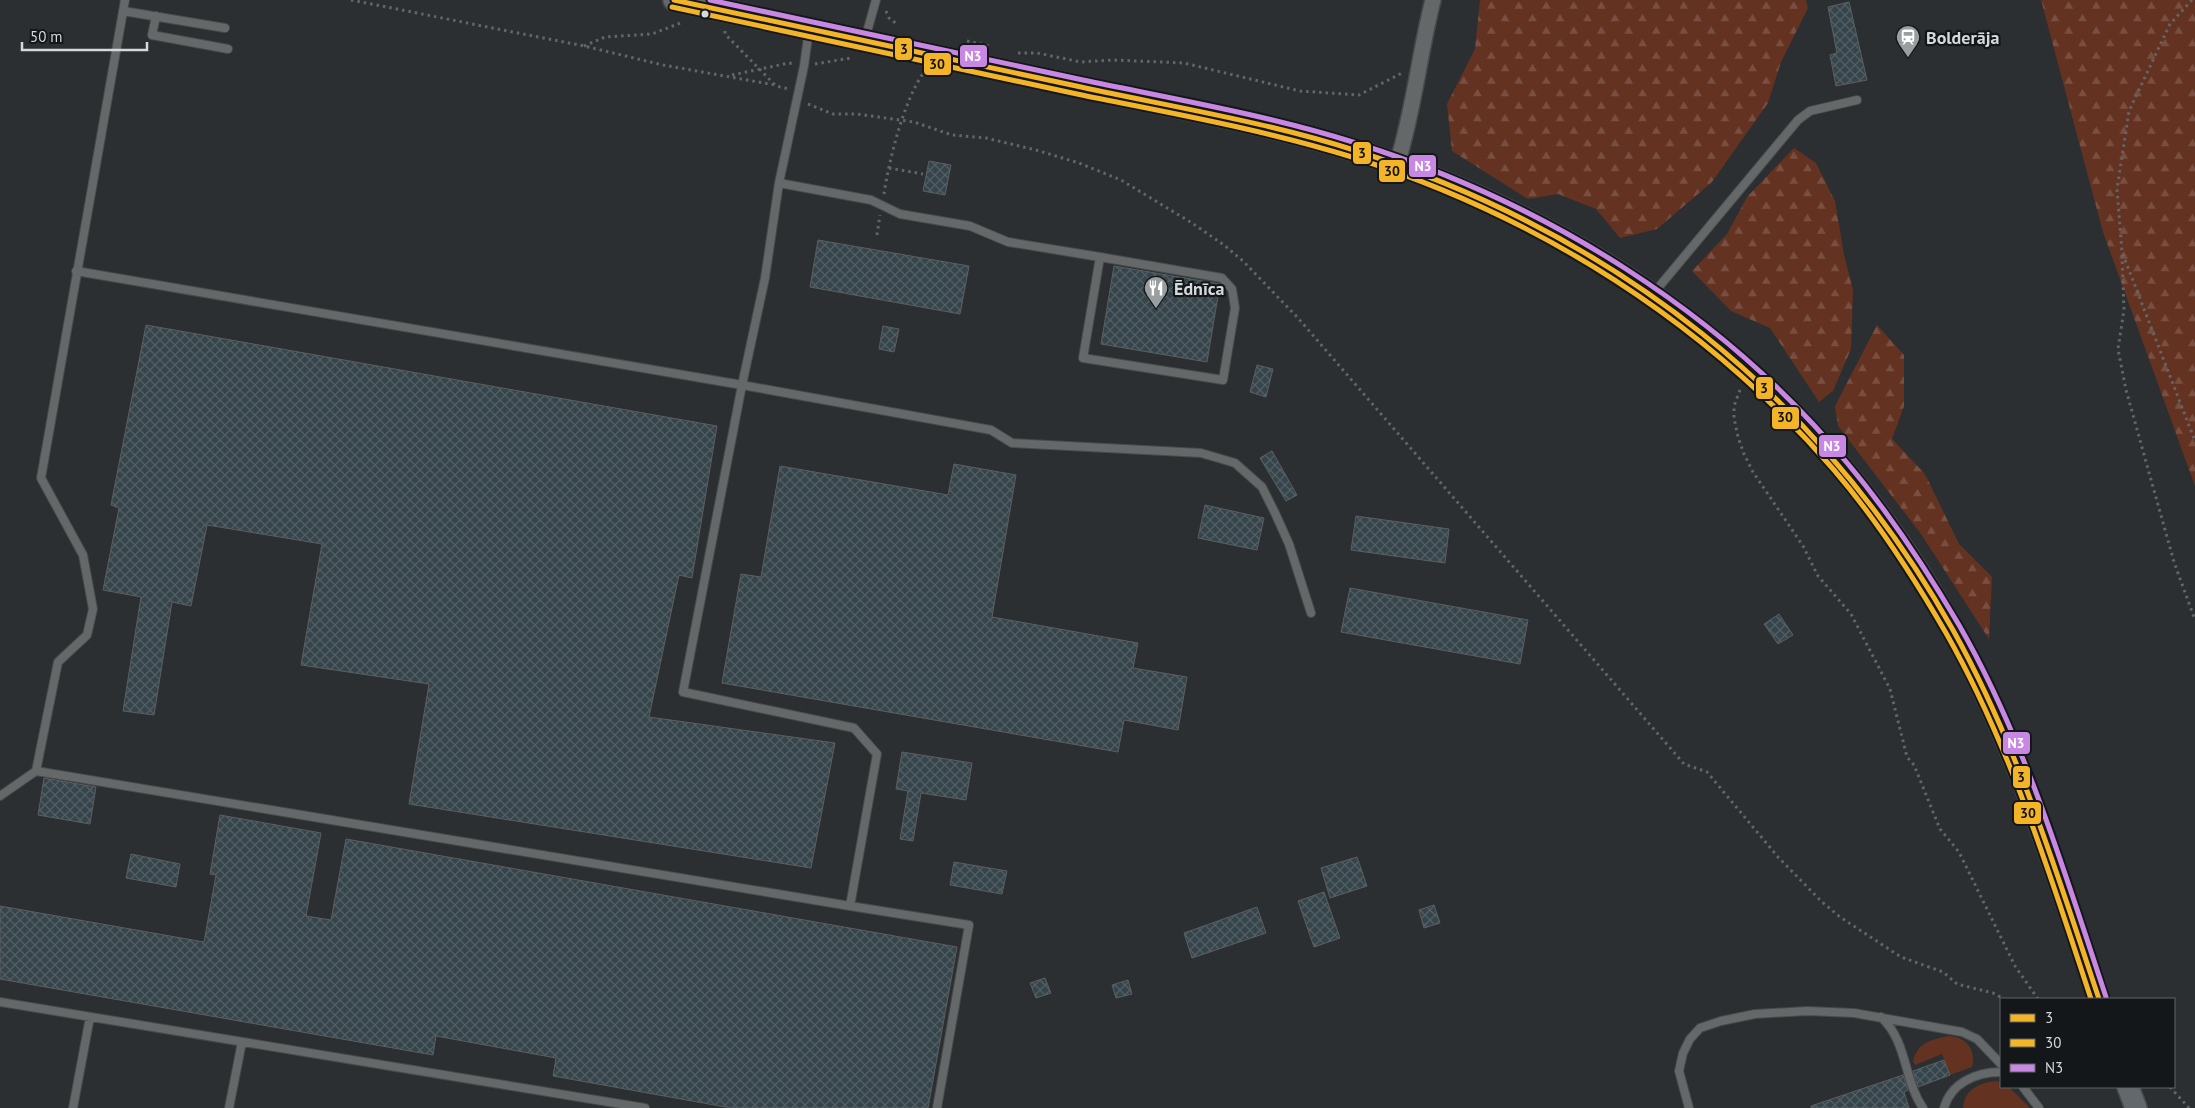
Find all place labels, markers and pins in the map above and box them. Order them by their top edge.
unlabelled marker [700,9,710,19]
station icon: Bolderāja [1895,24,1921,58]
place label: Bolderāja [1926,26,2000,49]
restaurant icon: Ēdnīca [1143,275,1169,309]
place label: Ēdnīca [1174,277,1225,300]

